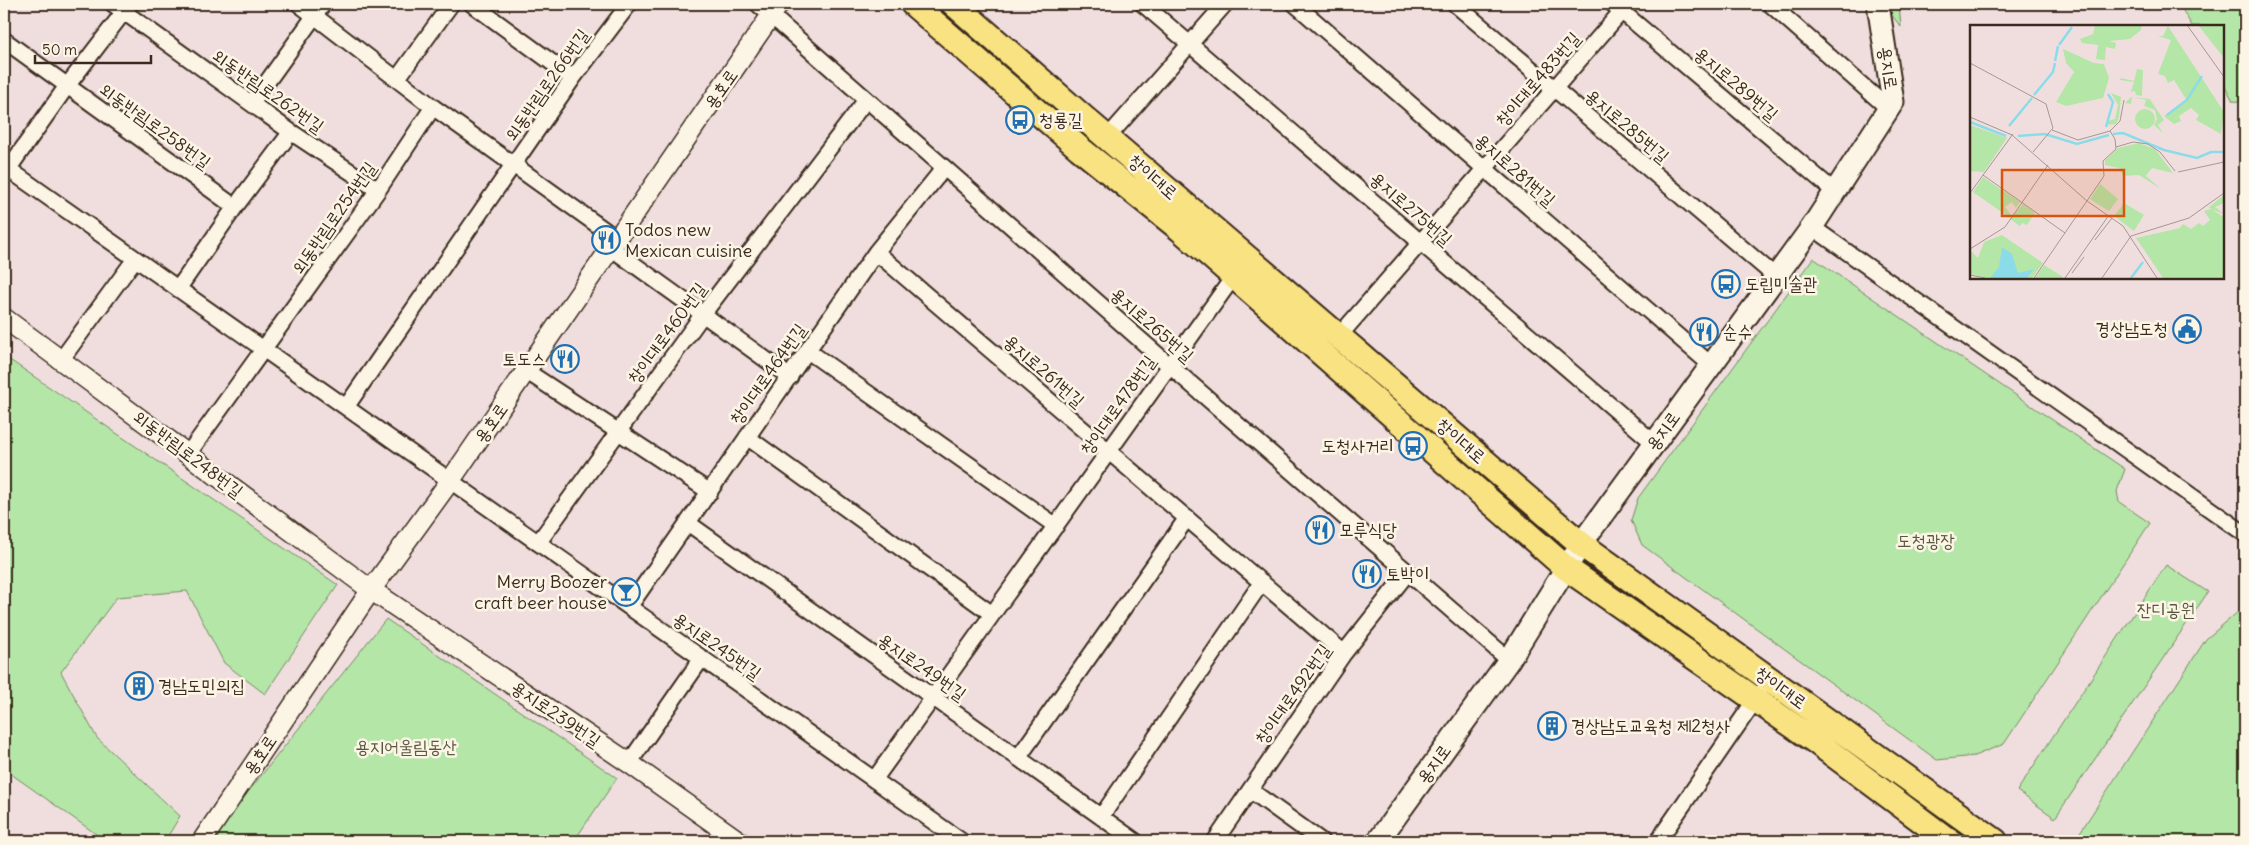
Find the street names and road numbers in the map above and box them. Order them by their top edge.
street label: 외동반림로266번길 [499,24,594,145]
street label: 창이대로483번길 [1490,26,1585,131]
street label: 용지로289번길 [1689,42,1784,126]
street label: 외동반림로262번길 [208,43,329,138]
street label: 용지로 [1874,45,1903,91]
street label: 용호로 [699,64,742,113]
street label: 외동반림로258번길 [95,78,216,174]
street label: 용지로285번길 [1580,84,1675,168]
street label: 용지로281번길 [1470,128,1561,211]
street label: 창이대로 [1124,149,1183,204]
street label: 외동반림로254번길 [286,157,381,278]
street label: 용지로275번길 [1365,167,1458,251]
street label: 창이대로460번길 [622,277,711,388]
street label: 용지로265번길 [1106,282,1199,367]
street label: 창이대로464번길 [724,318,811,429]
street label: 용지로261번길 [999,329,1090,412]
street label: 창이대로478번길 [1075,350,1161,459]
street label: 용호로 [469,398,512,447]
street label: 외동반림로248번길 [129,405,248,503]
street label: 용지로 [1641,406,1685,455]
street label: 창이대로 [1432,413,1491,468]
street label: 용지로245번길 [669,607,766,685]
street label: 용지로249번길 [874,628,971,706]
street label: 창이대로492번길 [1249,639,1336,748]
street label: 창이대로 [1751,661,1811,714]
street label: 용지로239번길 [507,675,606,752]
street label: 용호로 [238,730,281,779]
street label: 용지로 [1412,739,1456,788]

